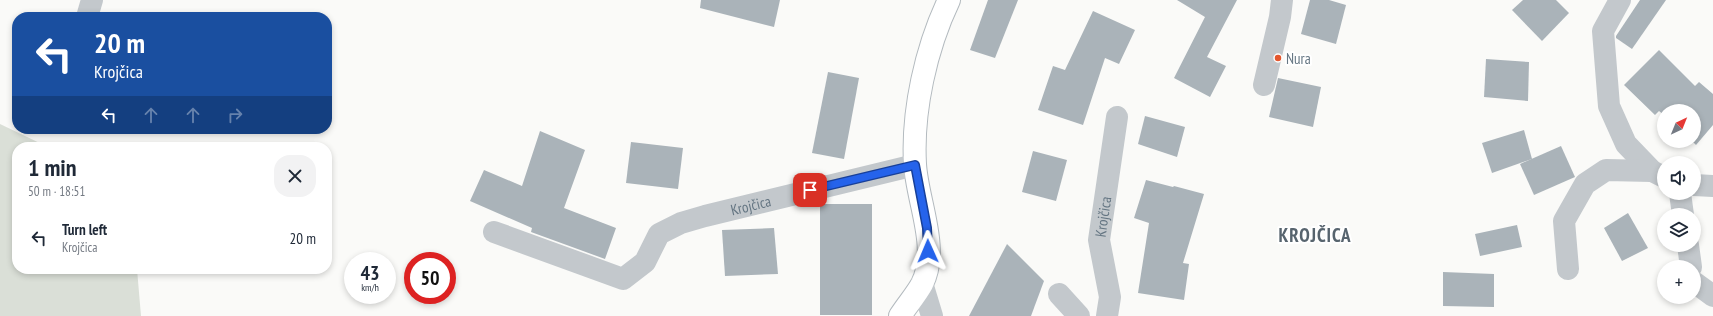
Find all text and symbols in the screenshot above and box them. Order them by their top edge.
text: 20 m [94,24,145,61]
icon: left [28,28,80,80]
place label: Nura [1286,49,1311,68]
marker: Nura [1273,53,1283,63]
text: Krojčica [94,60,143,83]
icon: left [98,104,120,126]
icon: ahead [140,104,162,126]
icon: ahead [182,104,204,126]
icon: right [224,104,246,126]
north arrow [1657,104,1701,148]
map controls [1657,104,1701,304]
text: 1 min [28,152,76,183]
button: close [274,155,316,197]
button: sound [1657,156,1701,200]
pin [793,173,827,207]
icon: arrive [799,179,821,201]
text: 50 m · 18:51 [28,183,85,200]
street label: Krojčica [729,191,773,219]
street label: Krojčica [1090,195,1115,238]
button: layers [1657,208,1701,252]
text: Turn left [62,220,107,239]
district label: KROJČICA [1278,223,1352,247]
icon: left [28,227,50,249]
text: 20 m [290,229,316,248]
position arrow [907,230,949,272]
text: Krojčica [62,239,97,256]
speed limit sign: 50 [404,252,456,304]
text: 43 [360,260,380,286]
button: + [1657,260,1701,304]
text: km/h [361,281,379,294]

